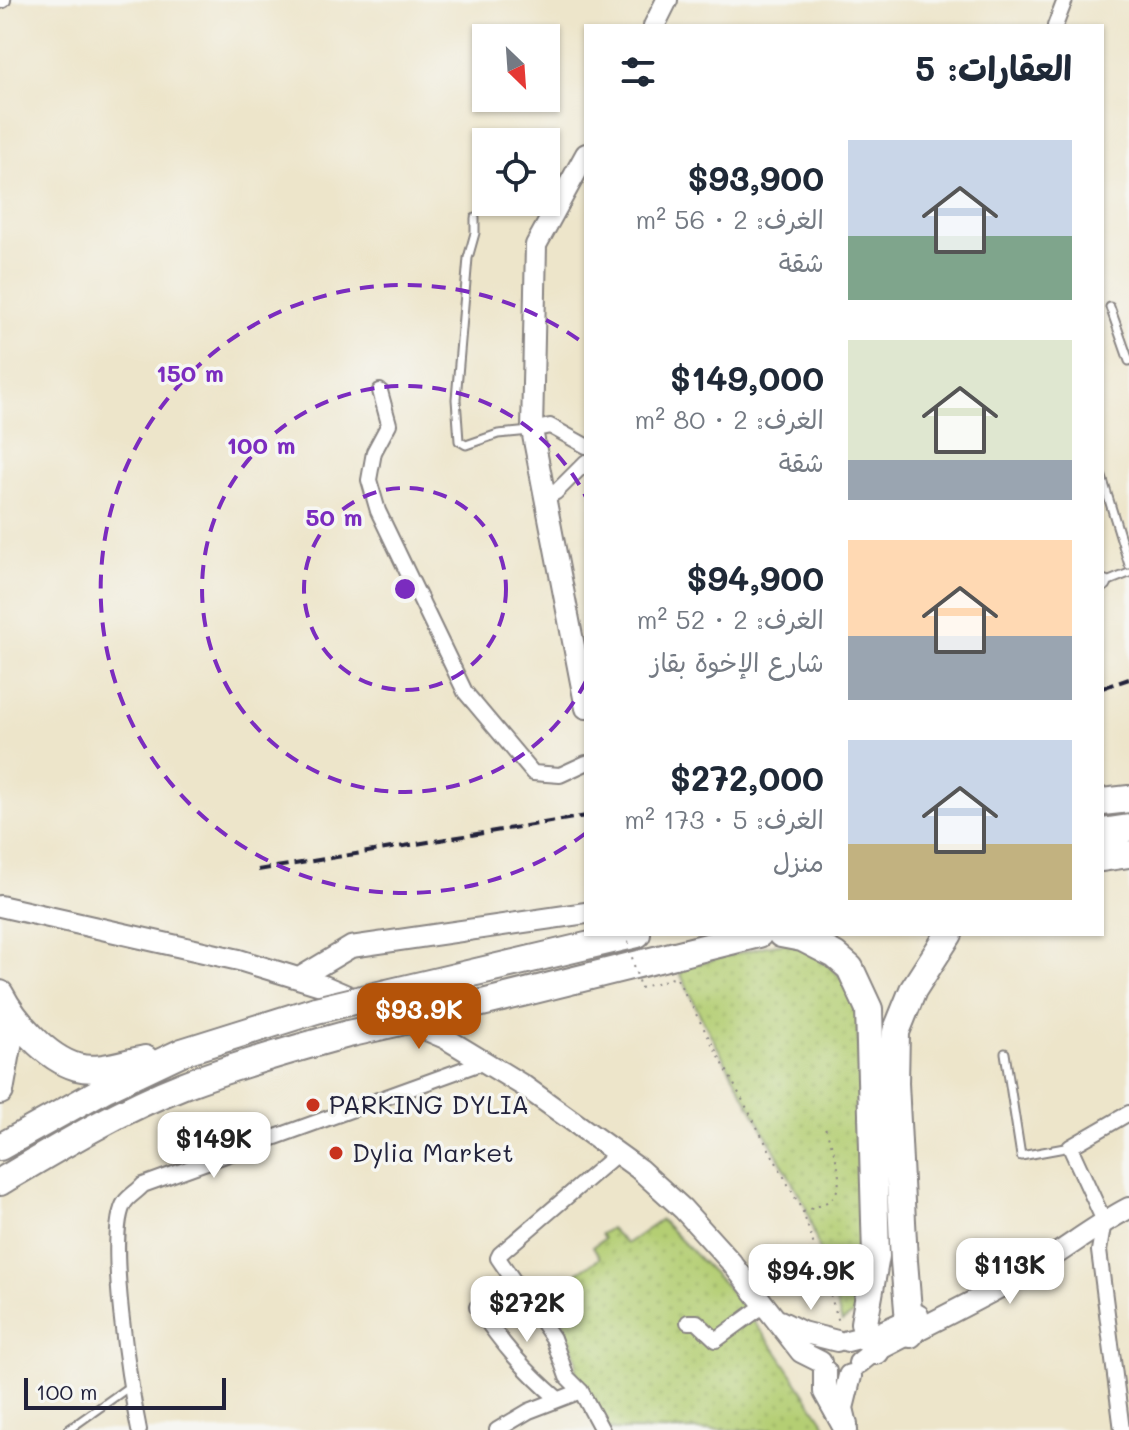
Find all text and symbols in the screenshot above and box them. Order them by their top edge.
north arrow [472,24,560,112]
map controls [472,24,560,216]
text: العقارات: 5 [915,45,1072,90]
icon: filters [616,50,660,94]
button: locate [472,128,560,216]
text: $93,900 [688,155,824,200]
icon: home [912,172,1008,268]
text: الغرف: 2 · 56 m² [635,202,824,236]
text: شقة [779,245,824,279]
text: $149,000 [670,355,824,400]
text: 150 m [156,357,224,388]
icon: home [912,372,1008,468]
text: الغرف: 2 · 80 m² [635,402,824,436]
text: 100 m [226,429,296,460]
text: شقة [779,445,824,479]
text: 50 m [305,501,363,532]
text: $94,900 [686,555,824,600]
icon: home [912,572,1008,668]
centre of rings [391,575,419,603]
text: الغرف: 2 · 52 m² [637,602,824,636]
text: شارع الإخوة بقاز [651,645,824,679]
text: $272,000 [670,755,824,800]
icon: home [912,772,1008,868]
text: الغرف: 5 · 173 m² [624,802,824,836]
text: منزل [773,845,824,879]
pin: $93.9K [354,983,484,1051]
text: $93.9K [375,992,463,1026]
place label: PARKING DYLIA [329,1087,529,1121]
marker: PARKING DYLIA [304,1096,322,1114]
pin: $149K [158,1112,270,1180]
text: $149K [176,1121,252,1155]
place label: Dylia Market [352,1135,514,1169]
marker: Dylia Market [327,1144,345,1162]
pin: $113K [954,1238,1066,1306]
pin: $94.9K [746,1244,876,1312]
text: $113K [974,1247,1046,1281]
text: $94.9K [767,1253,855,1287]
pin: $272K [471,1276,583,1344]
text: $272K [489,1285,565,1319]
scale bar [24,1374,226,1410]
text: 100 m [36,1377,98,1406]

